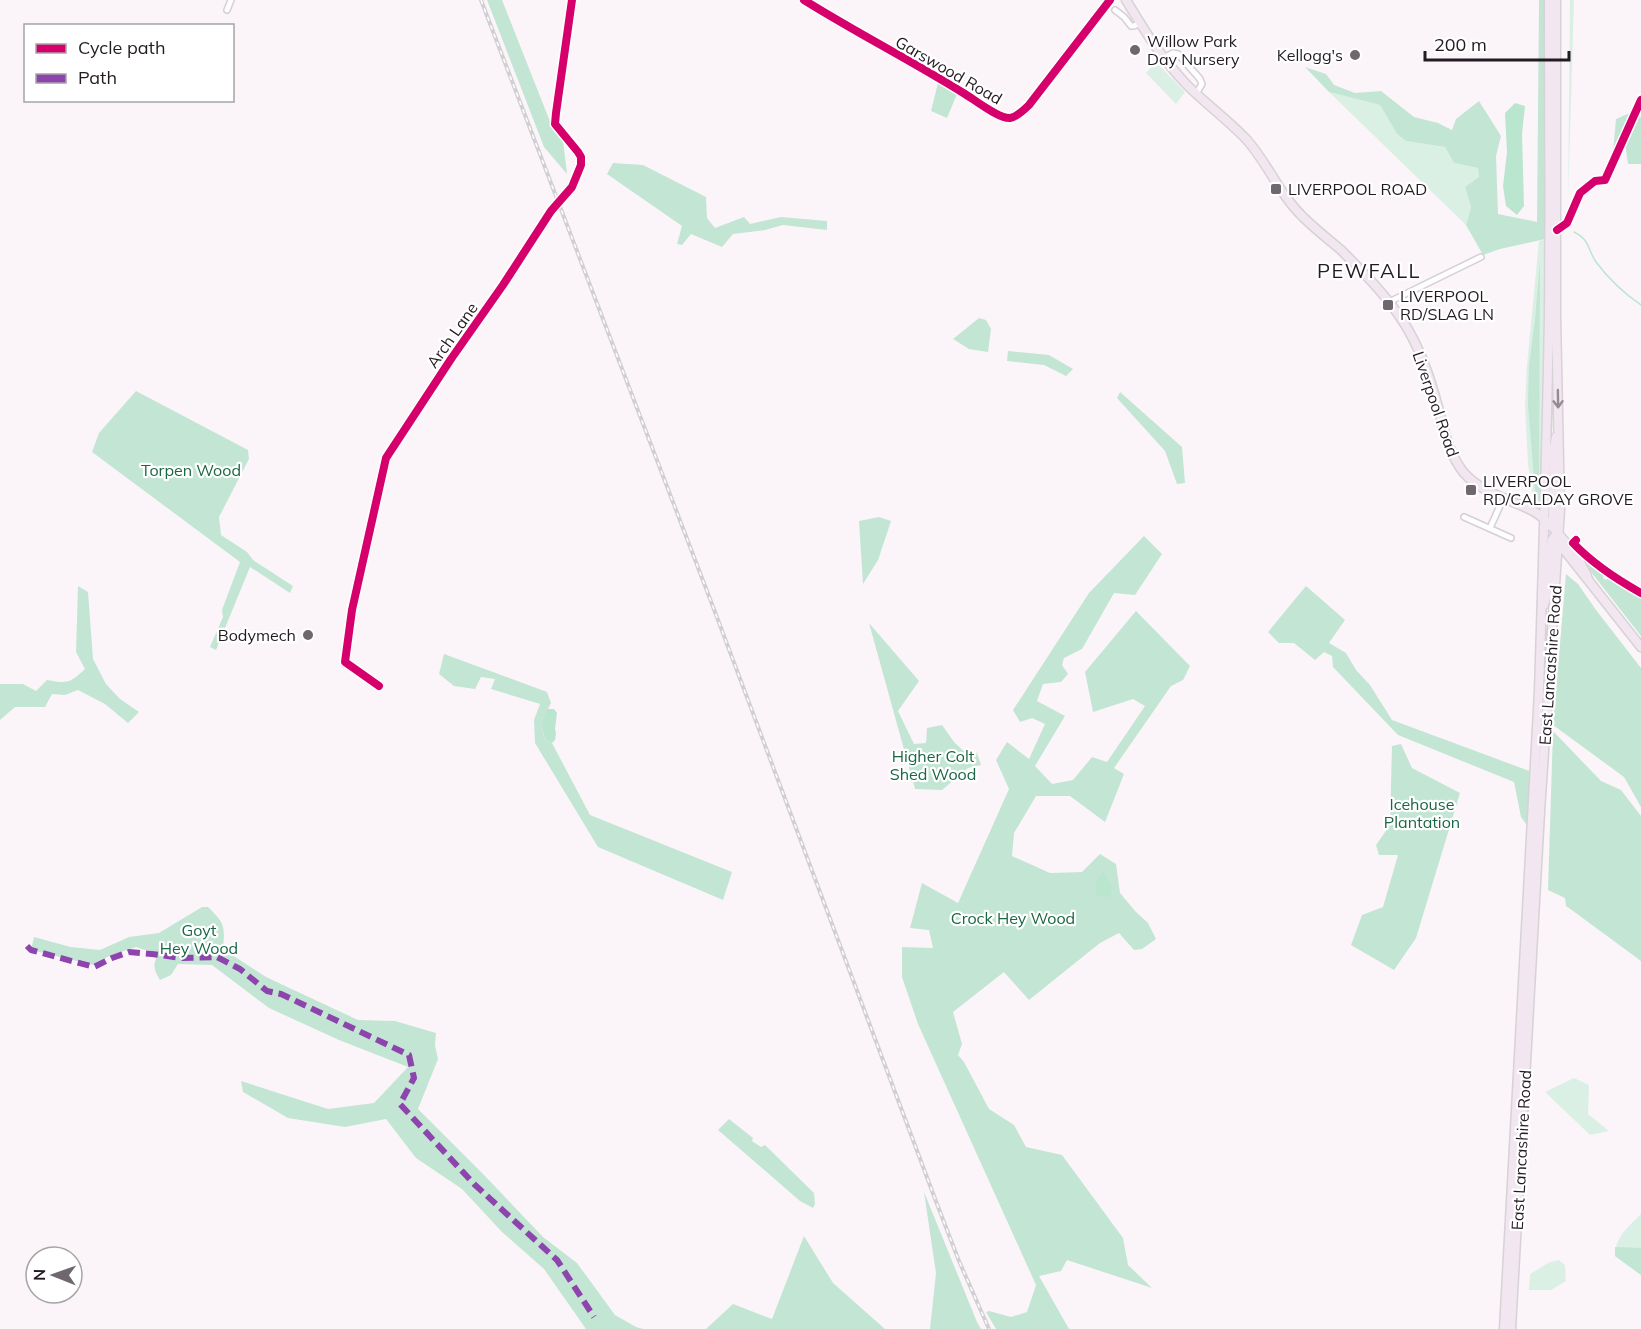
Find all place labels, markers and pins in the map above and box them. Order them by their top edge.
place label: Willow Park Day Nursery [1147,31,1240,69]
marker: Willow Park Day Nursery [1128,43,1142,57]
place label: Kellogg's [1277,45,1343,65]
marker: Kellogg's [1348,48,1362,62]
place label: LIVERPOOL ROAD [1288,179,1427,199]
marker: LIVERPOOL ROAD [1269,182,1283,196]
place label: LIVERPOOL RD/SLAG LN [1400,286,1494,324]
marker: LIVERPOOL RD/SLAG LN [1381,298,1395,312]
place label: LIVERPOOL RD/CALDAY GROVE [1483,471,1633,509]
marker: LIVERPOOL RD/CALDAY GROVE [1464,483,1478,497]
place label: Bodymech [218,625,296,645]
marker: Bodymech [301,628,315,642]

